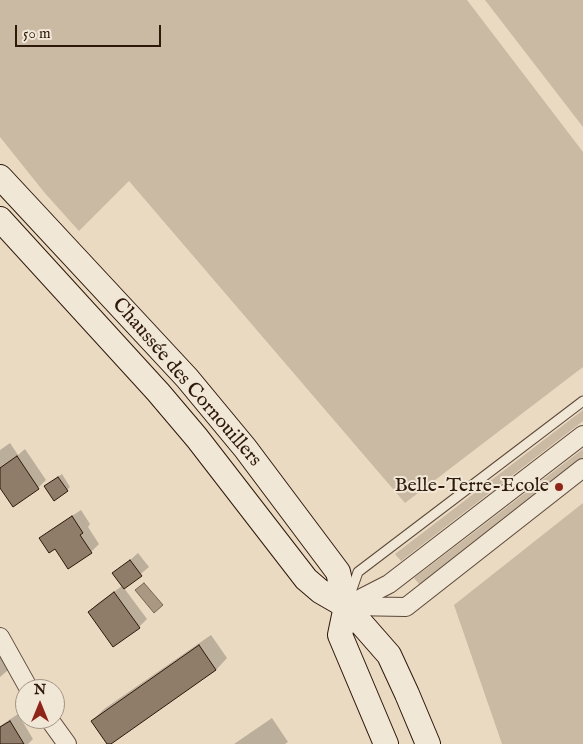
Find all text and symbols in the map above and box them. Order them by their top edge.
scale bar [18,15,164,47]
text: 50 m [23,24,51,43]
street label: Chaussée des Cornouillers [106,294,266,472]
place label: Belle-Terre-Ecole [394,475,549,499]
marker: Belle-Terre-Ecole [553,481,565,493]
north arrow [15,679,65,729]
text: N [34,681,46,699]

